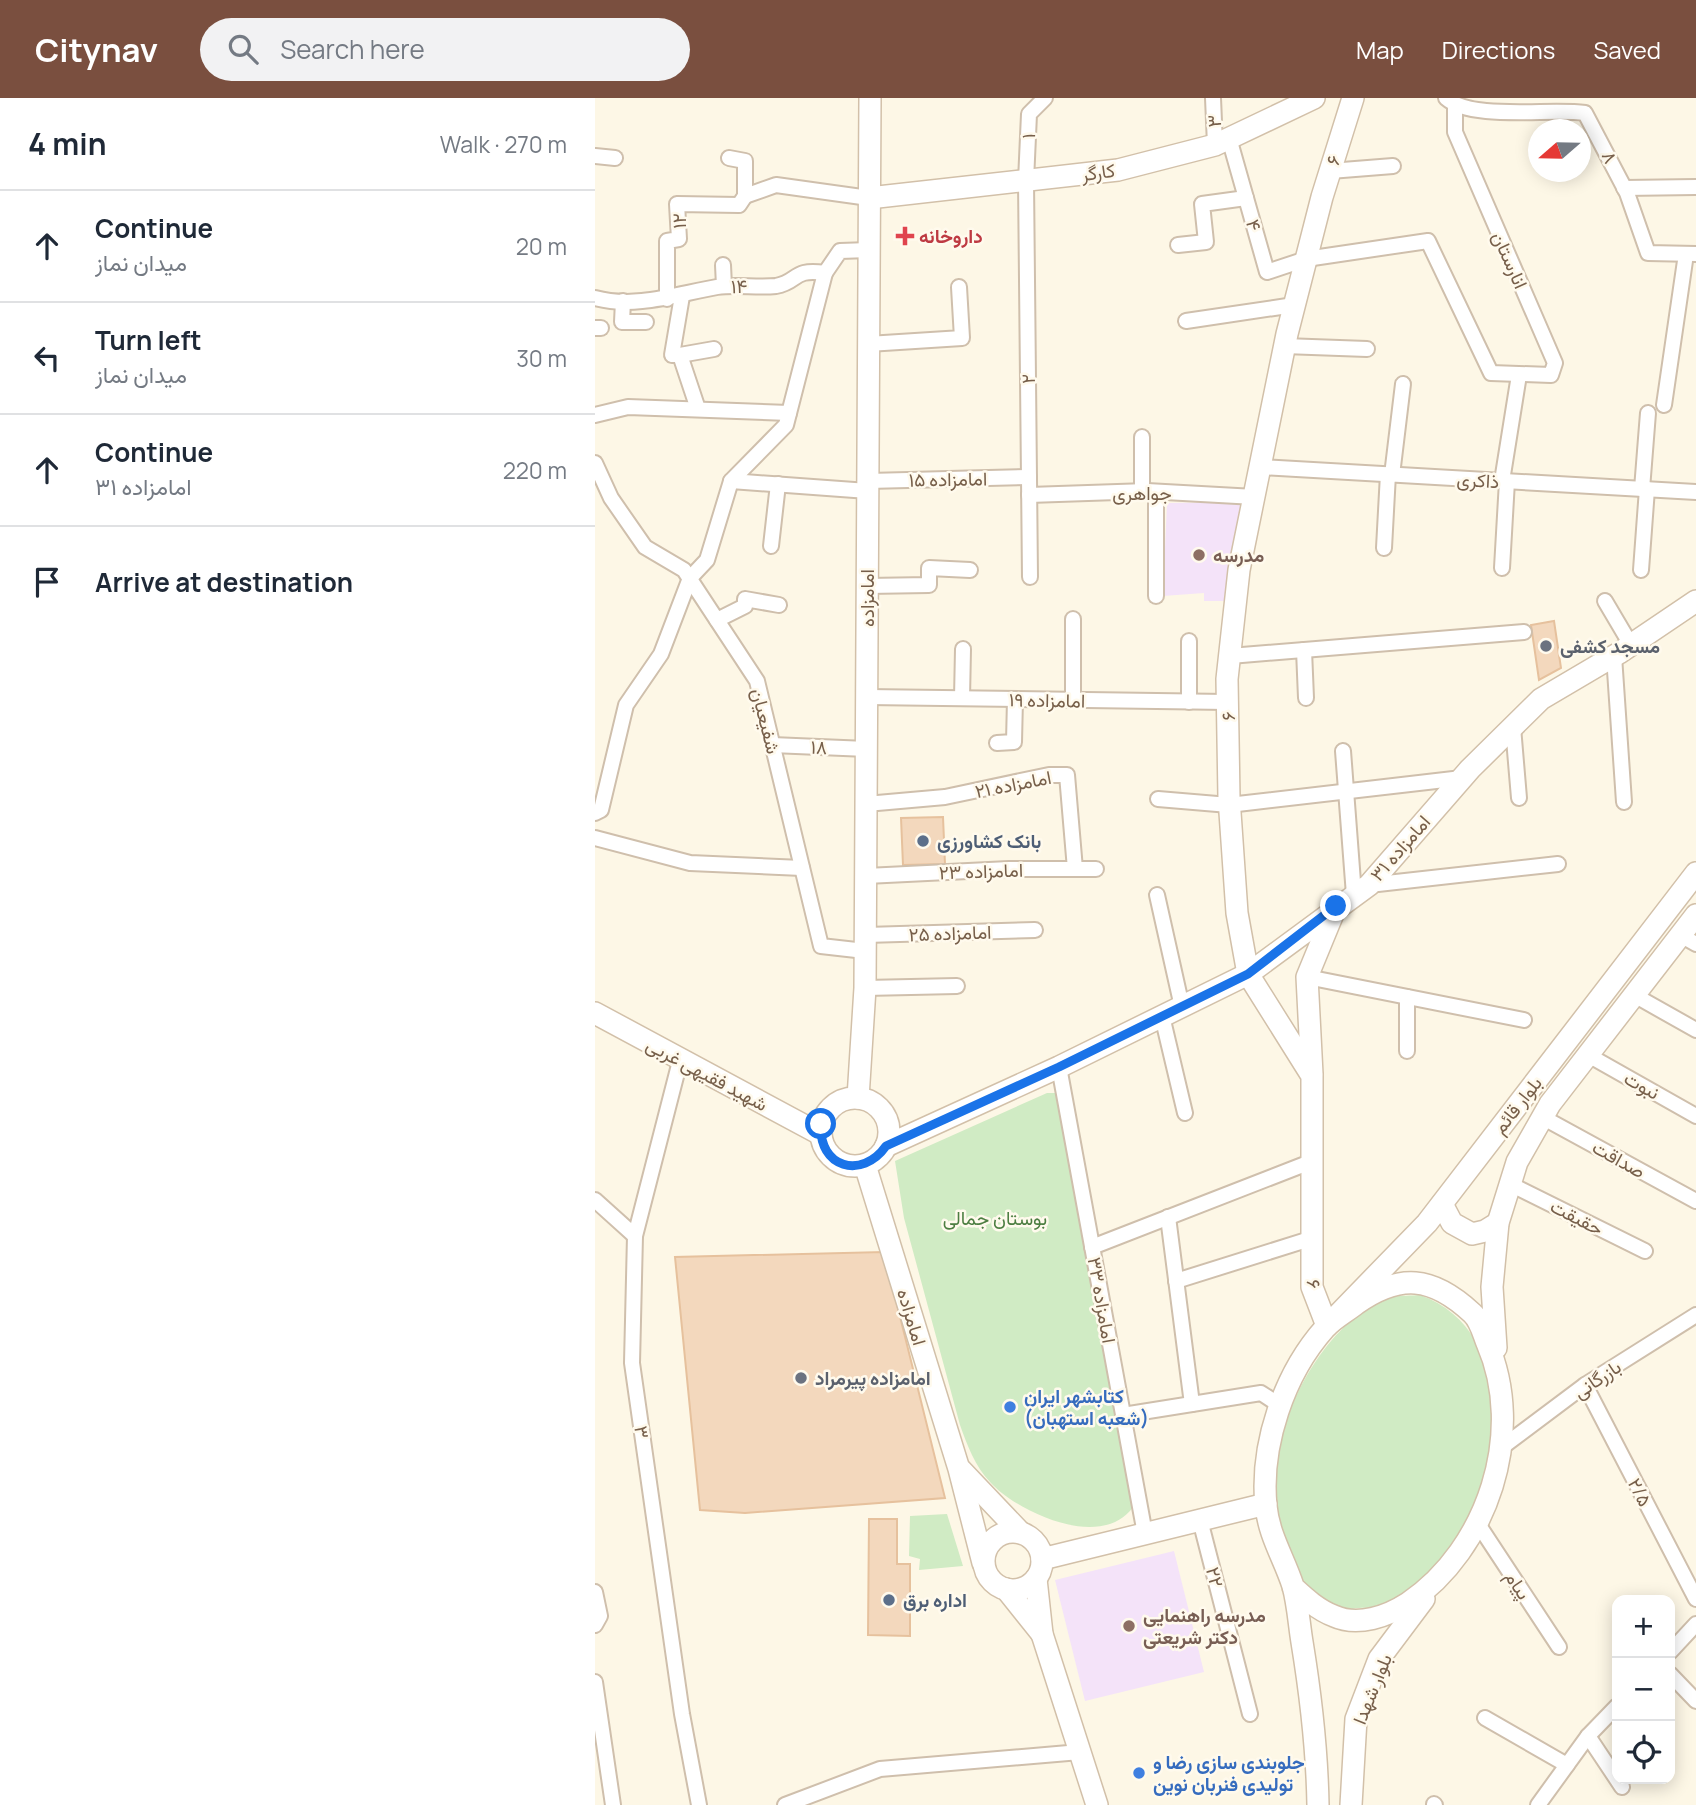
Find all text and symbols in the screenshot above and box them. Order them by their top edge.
search box [200,18,690,81]
text: Citynav [35,27,158,72]
icon: search [224,30,262,68]
text: Search here [280,31,425,67]
text: Map [1356,33,1404,66]
text: Directions [1442,33,1555,66]
text: Saved [1593,33,1661,66]
street label: ۳ [1201,114,1227,128]
north arrow [1528,119,1591,182]
text: 4 min [28,123,106,164]
text: Walk · 270 m [440,128,567,160]
street label: ۱ [1015,133,1041,139]
street label: ۸ [1596,146,1624,168]
street label: ۶ [1319,152,1347,168]
street label: کارگر [1078,157,1117,187]
text: Continue [95,210,213,246]
street label: ۱۲ [666,213,692,229]
street label: ۴ [1240,216,1268,234]
place label: داروخانه [919,223,983,249]
icon: ahead [28,227,66,265]
street label: انارستان [1486,227,1534,293]
marker: داروخانه [897,228,913,244]
text: 20 m [516,230,567,262]
text: میدان نماز [95,246,187,278]
street label: ۱۴ [731,273,748,299]
text: Turn left [95,322,202,358]
icon: left [28,339,66,377]
text: 30 m [516,342,567,374]
text: میدان نماز [95,358,187,390]
street label: ۲ [1015,374,1041,384]
text: Continue [95,434,213,470]
icon: ahead [28,451,66,489]
text: 220 m [503,454,567,486]
street label: امامزاده ۱۵ [909,465,987,493]
street label: ذاکری [1456,466,1500,494]
text: امامزاده ۳۱ [95,470,192,502]
street label: جواهری [1112,480,1172,506]
place label: مدرسه [1213,542,1264,568]
marker: مدرسه [1191,547,1207,563]
icon: arrive [28,563,66,601]
text: Arrive at destination [95,564,353,600]
street label: امامزاده [854,569,880,627]
place label: مسجد کشفی [1560,633,1660,659]
marker: مسجد کشفی [1538,638,1554,654]
street label: شفیعیان [745,685,787,757]
street label: امامزاده ۱۹ [1009,686,1085,714]
street label: ۶ [1215,711,1241,721]
street label: ۱۸ [810,734,828,760]
street label: امامزاده ۲۱ [973,764,1053,804]
street label: امامزاده ۳۱ [1364,809,1436,887]
place label: بانک کشاورزی [937,828,1041,854]
marker: بانک کشاورزی [915,833,931,849]
street label: امامزاده ۲۳ [938,857,1024,885]
route end [1320,890,1351,921]
street label: امامزاده ۲۵ [908,919,992,947]
street label: شهید فقیهی غربی [642,1031,772,1117]
street label: نبوت [1619,1065,1665,1105]
street label: بلوار قائم [1486,1071,1548,1139]
route start [805,1108,836,1139]
street label: صداقت [1588,1134,1650,1184]
street label: حقیقت [1546,1193,1608,1241]
park label: بوستان جمالی [943,1205,1047,1231]
street label: امامزاده ۳۳ [1082,1255,1122,1345]
street label: ۶ [1300,1278,1328,1290]
street label: امامزاده [891,1285,933,1349]
street label: بازرگانی [1568,1353,1626,1405]
place label: امامزاده پیرمراد [815,1365,931,1392]
marker: امامزاده پیرمراد [793,1370,809,1386]
place label: کتابشهر ایران (شعبه استهبان) [1024,1383,1149,1431]
marker: کتابشهر ایران (شعبه استهبان) [1002,1399,1018,1415]
street label: ۳ [628,1424,656,1440]
street label: ۲/۵ [1622,1473,1658,1511]
street label: ۲۲ [1200,1564,1230,1590]
street label: پیام [1498,1565,1537,1605]
place label: اداره برق [903,1587,967,1613]
marker: اداره برق [881,1592,897,1608]
map controls [1612,1595,1675,1784]
button: + [1612,1595,1675,1658]
place label: مدرسه راهنمایی دکتر شریعتی [1143,1602,1266,1650]
marker: مدرسه راهنمایی دکتر شریعتی [1121,1618,1137,1634]
street label: بلوار شهدا [1346,1650,1398,1728]
button: − [1612,1658,1675,1721]
button: locate [1612,1721,1675,1784]
place label: جلوبندی سازی رضا و تولیدی فنربان نوین [1153,1749,1305,1797]
marker: جلوبندی سازی رضا و تولیدی فنربان نوین [1131,1765,1147,1781]

